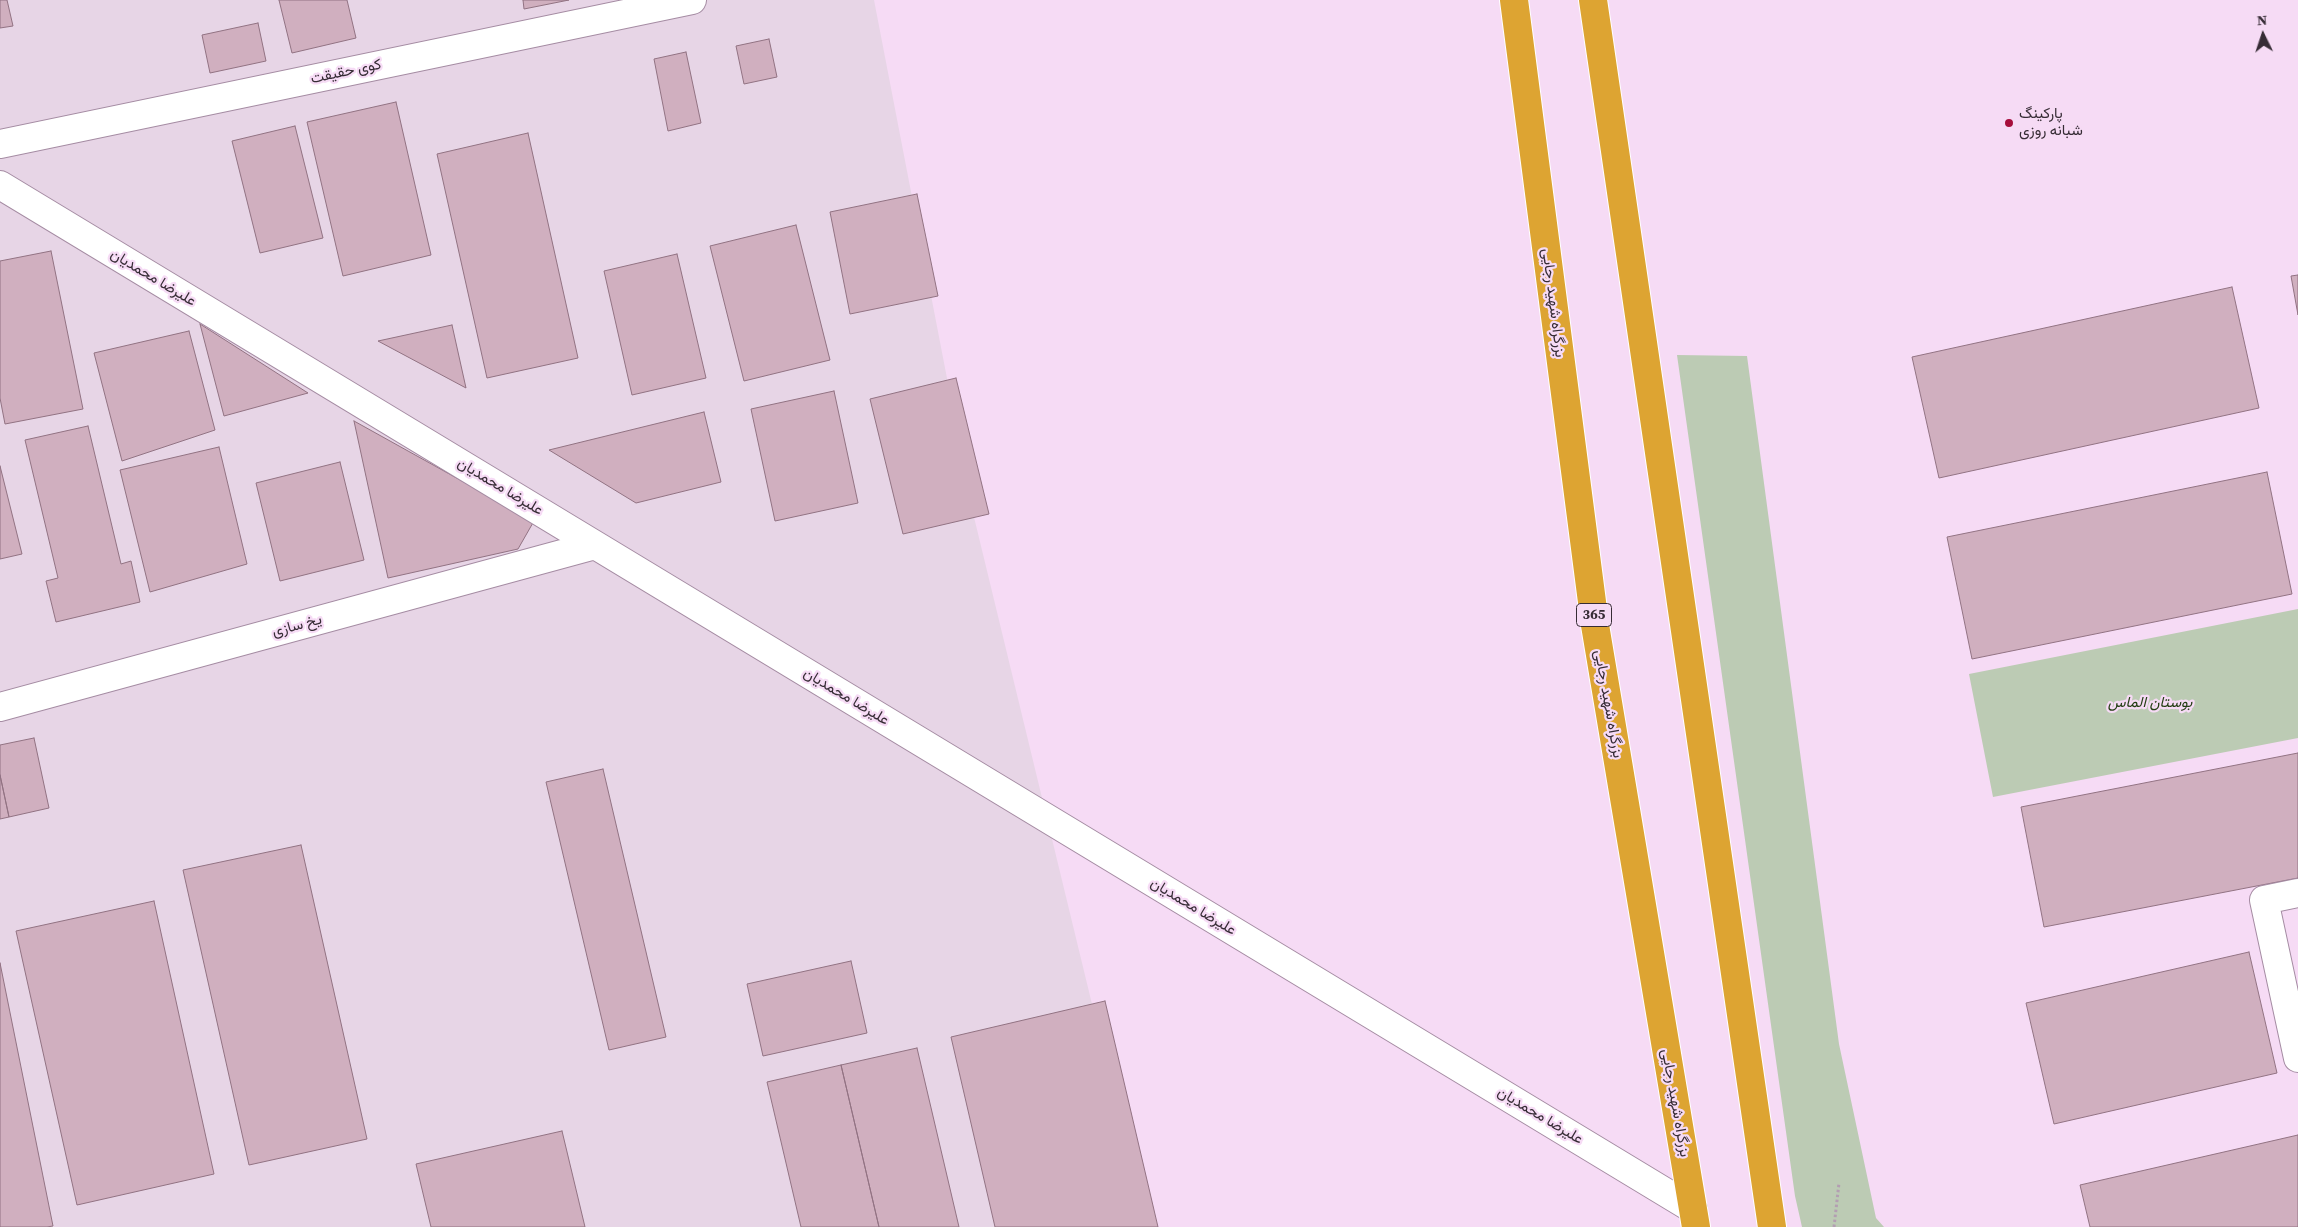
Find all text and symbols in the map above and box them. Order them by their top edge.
north arrow [2238,10,2288,60]
text: N [2256,10,2268,30]
street label: کوی حقیقت [309,56,383,88]
place label: پارکینگ شبانه روزی [2019,105,2083,140]
marker: پارکینگ شبانه روزی [2003,117,2015,129]
street label: علیرضا محمدیان [107,245,199,311]
street label: بزرگراه شهید رجایی [1537,247,1569,359]
street label: علیرضا محمدیان [454,454,546,520]
road number: 365 [1576,604,1612,626]
street label: یخ سازی [270,611,324,641]
street label: بزرگراه شهید رجایی [1590,648,1626,760]
street label: علیرضا محمدیان [800,664,892,730]
park label: بوستان الماس [2108,694,2192,712]
street label: علیرضا محمدیان [1147,874,1239,940]
street label: بزرگراه شهید رجایی [1657,1047,1693,1159]
street label: علیرضا محمدیان [1494,1083,1586,1149]

